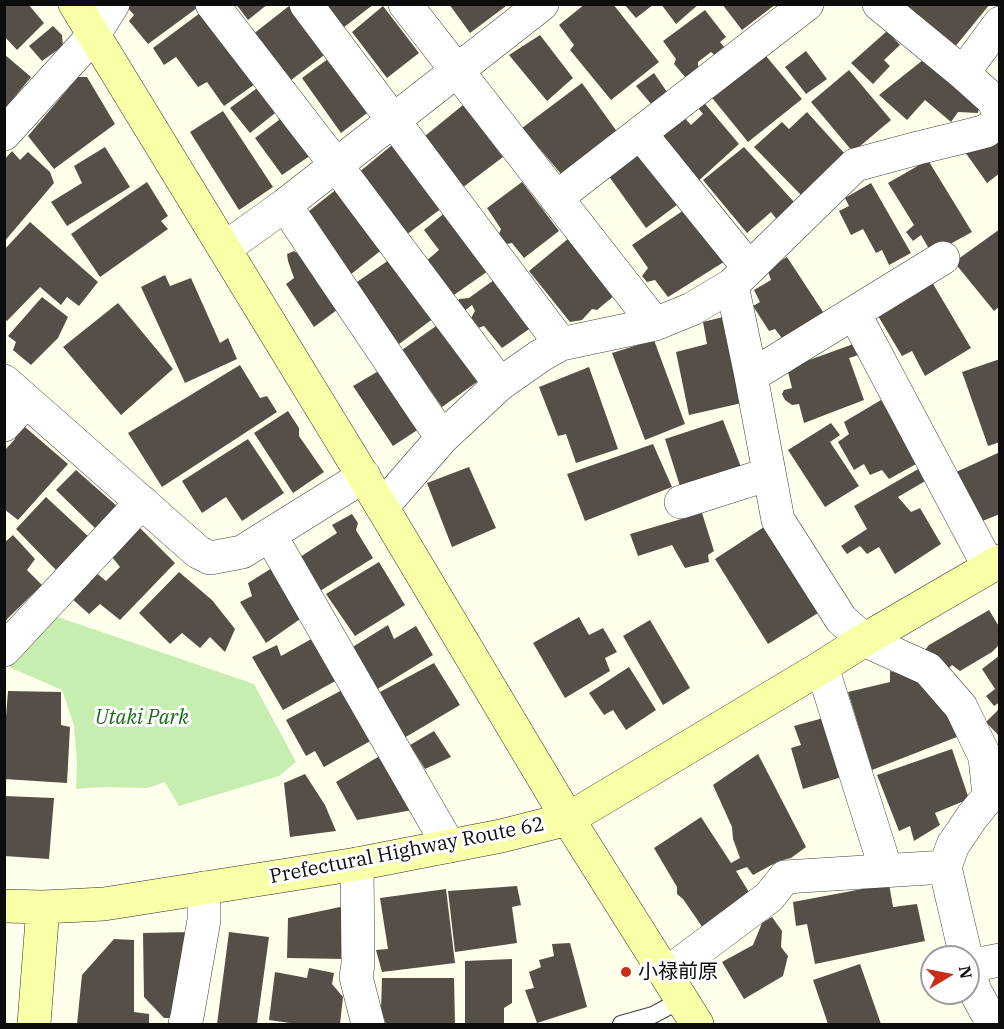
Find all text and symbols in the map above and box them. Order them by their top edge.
park label: Utaki Park [95,706,189,730]
street label: Prefectural Highway Route 62 [268,813,546,889]
north arrow [920,945,980,1005]
place label: 小禄前原 [638,960,718,984]
text: N [955,964,977,980]
marker: 小禄前原 [619,965,633,979]

